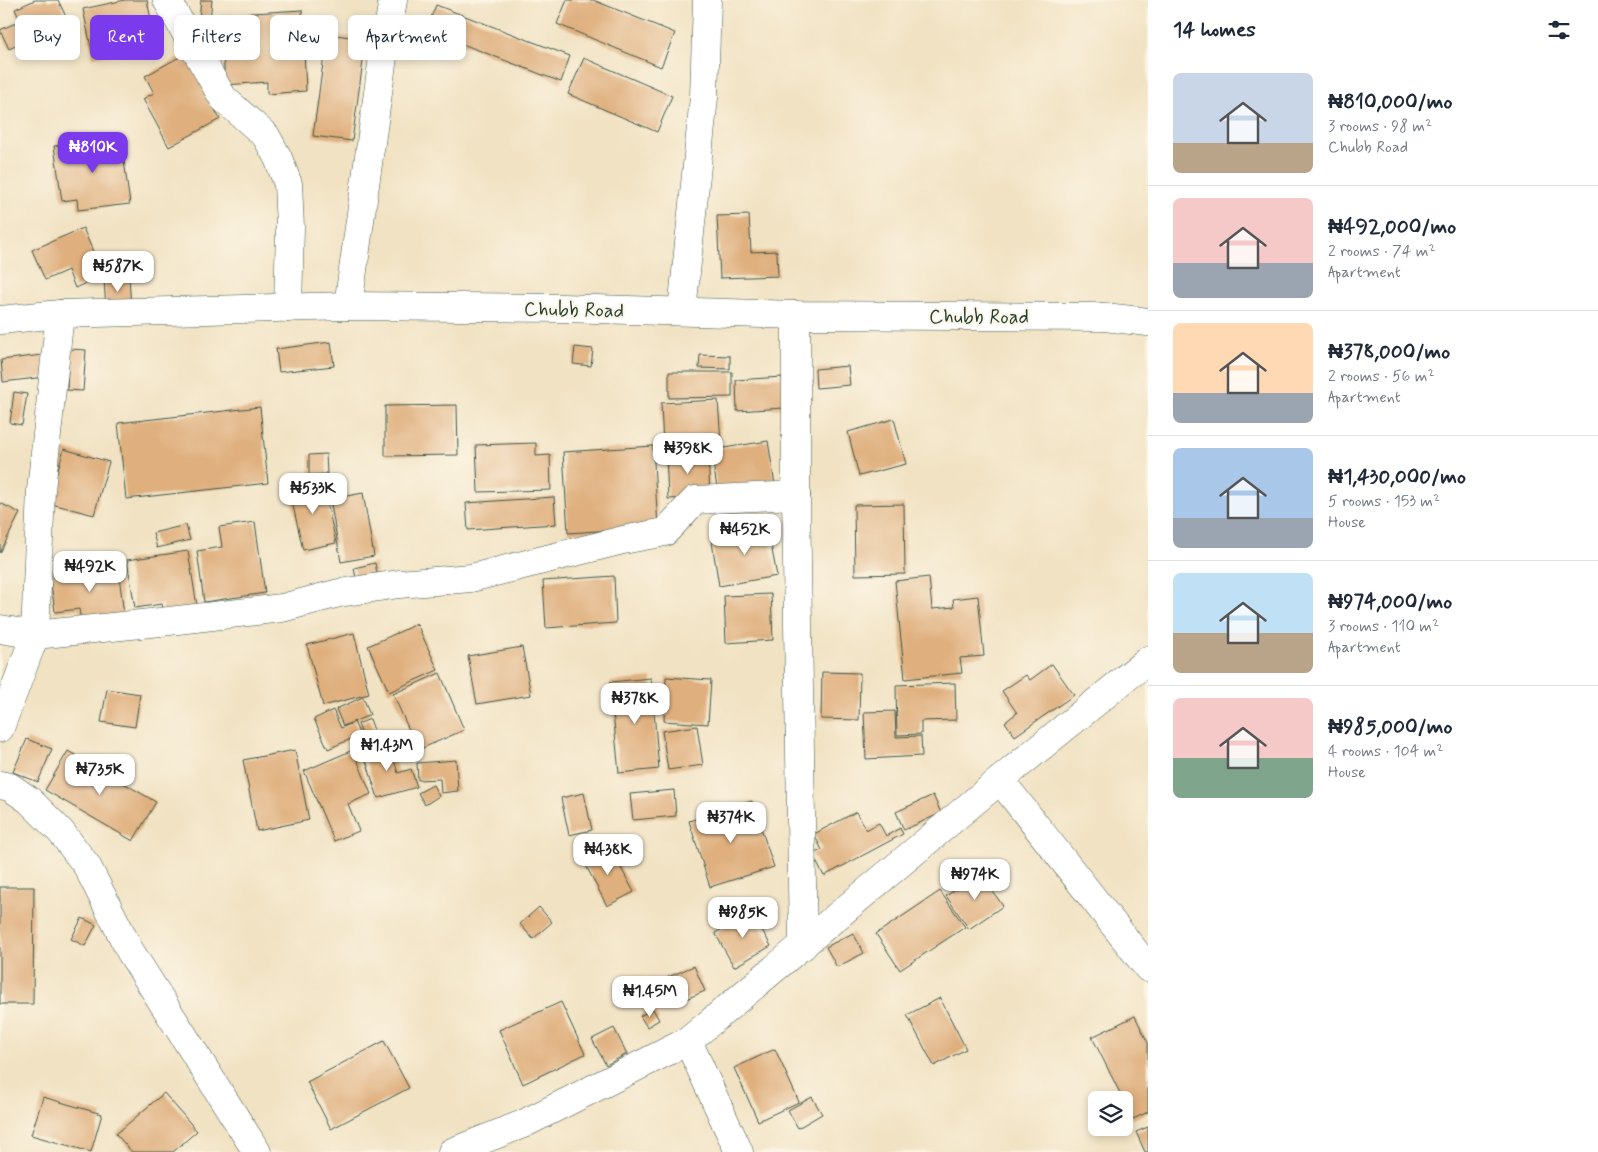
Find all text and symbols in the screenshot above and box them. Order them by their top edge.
chip: Buy [15,15,80,60]
chip: Rent [90,15,164,60]
chip: Filters [174,15,260,60]
chip: New [270,15,338,60]
chip: Apartment [348,15,466,60]
text: 14 homes [1173,16,1256,44]
icon: filters [1545,16,1573,44]
text: ₦810,000/mo [1328,88,1452,116]
icon: home [1213,93,1273,153]
text: 3 rooms · 98 m² [1328,116,1432,137]
pin: ₦810K [58,132,128,174]
text: ₦810K [69,137,117,158]
text: Chubb Road [1328,137,1408,158]
text: ₦492,000/mo [1328,213,1456,241]
icon: home [1213,218,1273,278]
text: 2 rooms · 74 m² [1328,241,1436,262]
pin: ₦587K [83,250,153,293]
text: ₦587K [93,256,143,277]
text: Apartment [1328,262,1401,283]
street label: Chubb Road [524,296,624,325]
street label: Chubb Road [929,304,1029,331]
text: ₦378,000/mo [1328,338,1450,366]
icon: home [1213,343,1273,403]
text: 2 rooms · 56 m² [1328,366,1435,387]
text: Apartment [1328,387,1401,408]
pin: ₦398K [653,432,723,475]
text: ₦398K [664,438,712,459]
text: ₦1,430,000/mo [1328,463,1466,491]
icon: home [1213,468,1273,528]
pin: ₦533K [278,472,348,515]
text: ₦533K [290,478,336,499]
text: 5 rooms · 153 m² [1328,491,1440,512]
text: House [1328,512,1366,533]
pin: ₦452K [710,514,780,556]
text: ₦452K [720,519,770,540]
pin: ₦492K [55,550,125,593]
text: ₦492K [64,556,116,577]
text: ₦974,000/mo [1328,588,1452,616]
icon: home [1213,593,1273,653]
text: 3 rooms · 110 m² [1328,616,1439,637]
text: Apartment [1328,637,1401,658]
pin: ₦378K [600,682,670,725]
text: ₦378K [612,688,658,709]
text: ₦985,000/mo [1328,713,1452,741]
icon: home [1213,718,1273,778]
pin: ₦1.43M [346,730,428,772]
text: ₦1.43M [361,735,413,756]
text: 4 rooms · 104 m² [1328,741,1443,762]
pin: ₦735K [65,754,135,796]
text: ₦735K [76,759,124,780]
text: House [1328,762,1366,783]
pin: ₦374K [696,802,766,844]
text: ₦374K [707,807,755,828]
pin: ₦438K [573,834,643,876]
text: ₦438K [584,839,632,860]
pin: ₦974K [940,858,1010,901]
text: ₦974K [951,864,999,885]
pin: ₦985K [708,896,778,939]
text: ₦985K [719,902,767,923]
pin: ₦1.45M [609,976,691,1018]
text: ₦1.45M [623,981,677,1002]
map controls [1088,1091,1133,1136]
button: layers [1088,1091,1133,1136]

